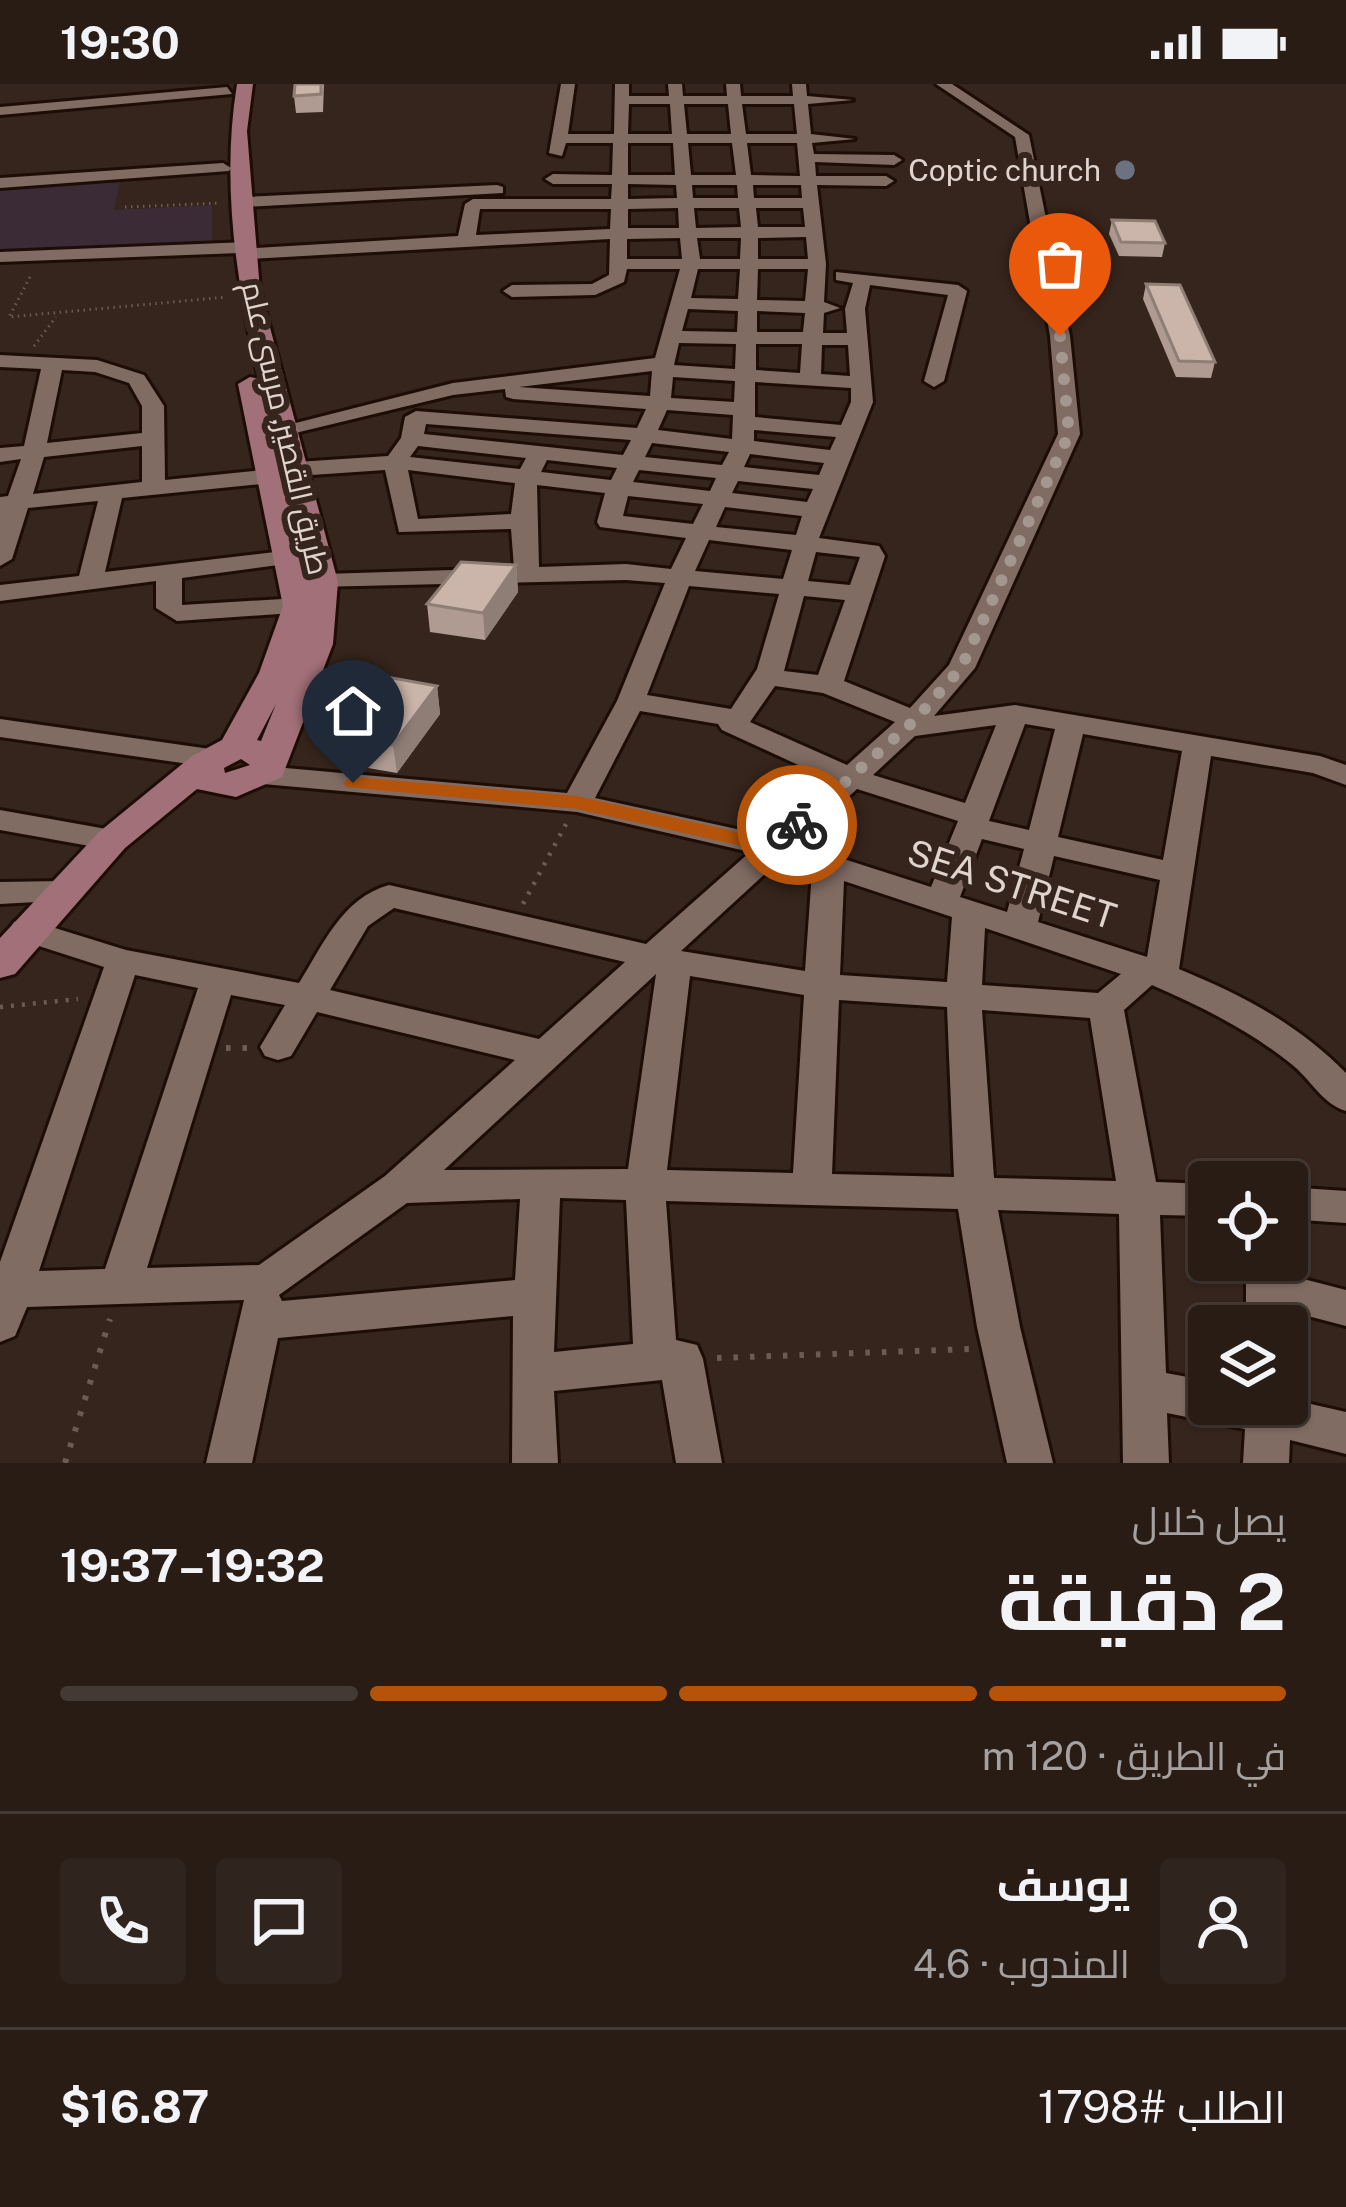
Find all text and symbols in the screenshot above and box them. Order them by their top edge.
text: 19:30 [60,16,180,69]
place label: Coptic church [908,152,1101,188]
marker: Coptic church [1112,157,1138,183]
pin [1009,213,1111,336]
icon: bag [1027,231,1093,297]
street label: طريق القصير, مرسى علم [232,278,337,579]
pin [302,660,404,783]
icon: home [320,678,386,744]
courier [737,765,857,885]
icon: bike [764,792,830,858]
street label: SEA STREET [903,831,1121,937]
map controls [1188,1161,1308,1425]
button: locate [1188,1161,1308,1281]
button: layers [1188,1305,1308,1425]
text: يصل خلال [1132,1498,1286,1544]
text: 19:32–19:37 [60,1539,325,1592]
text: 2 دقيقة [998,1556,1286,1648]
text: في الطريق · 120 m [982,1733,1286,1779]
button: phone [60,1858,186,1984]
button: chat [216,1858,342,1984]
text: يوسف [996,1858,1130,1911]
button: person [1160,1858,1286,1984]
text: المندوب · 4.6 [913,1941,1130,1987]
text: $16.87 [60,2080,209,2133]
text: الطلب #1798 [1038,2080,1286,2133]

